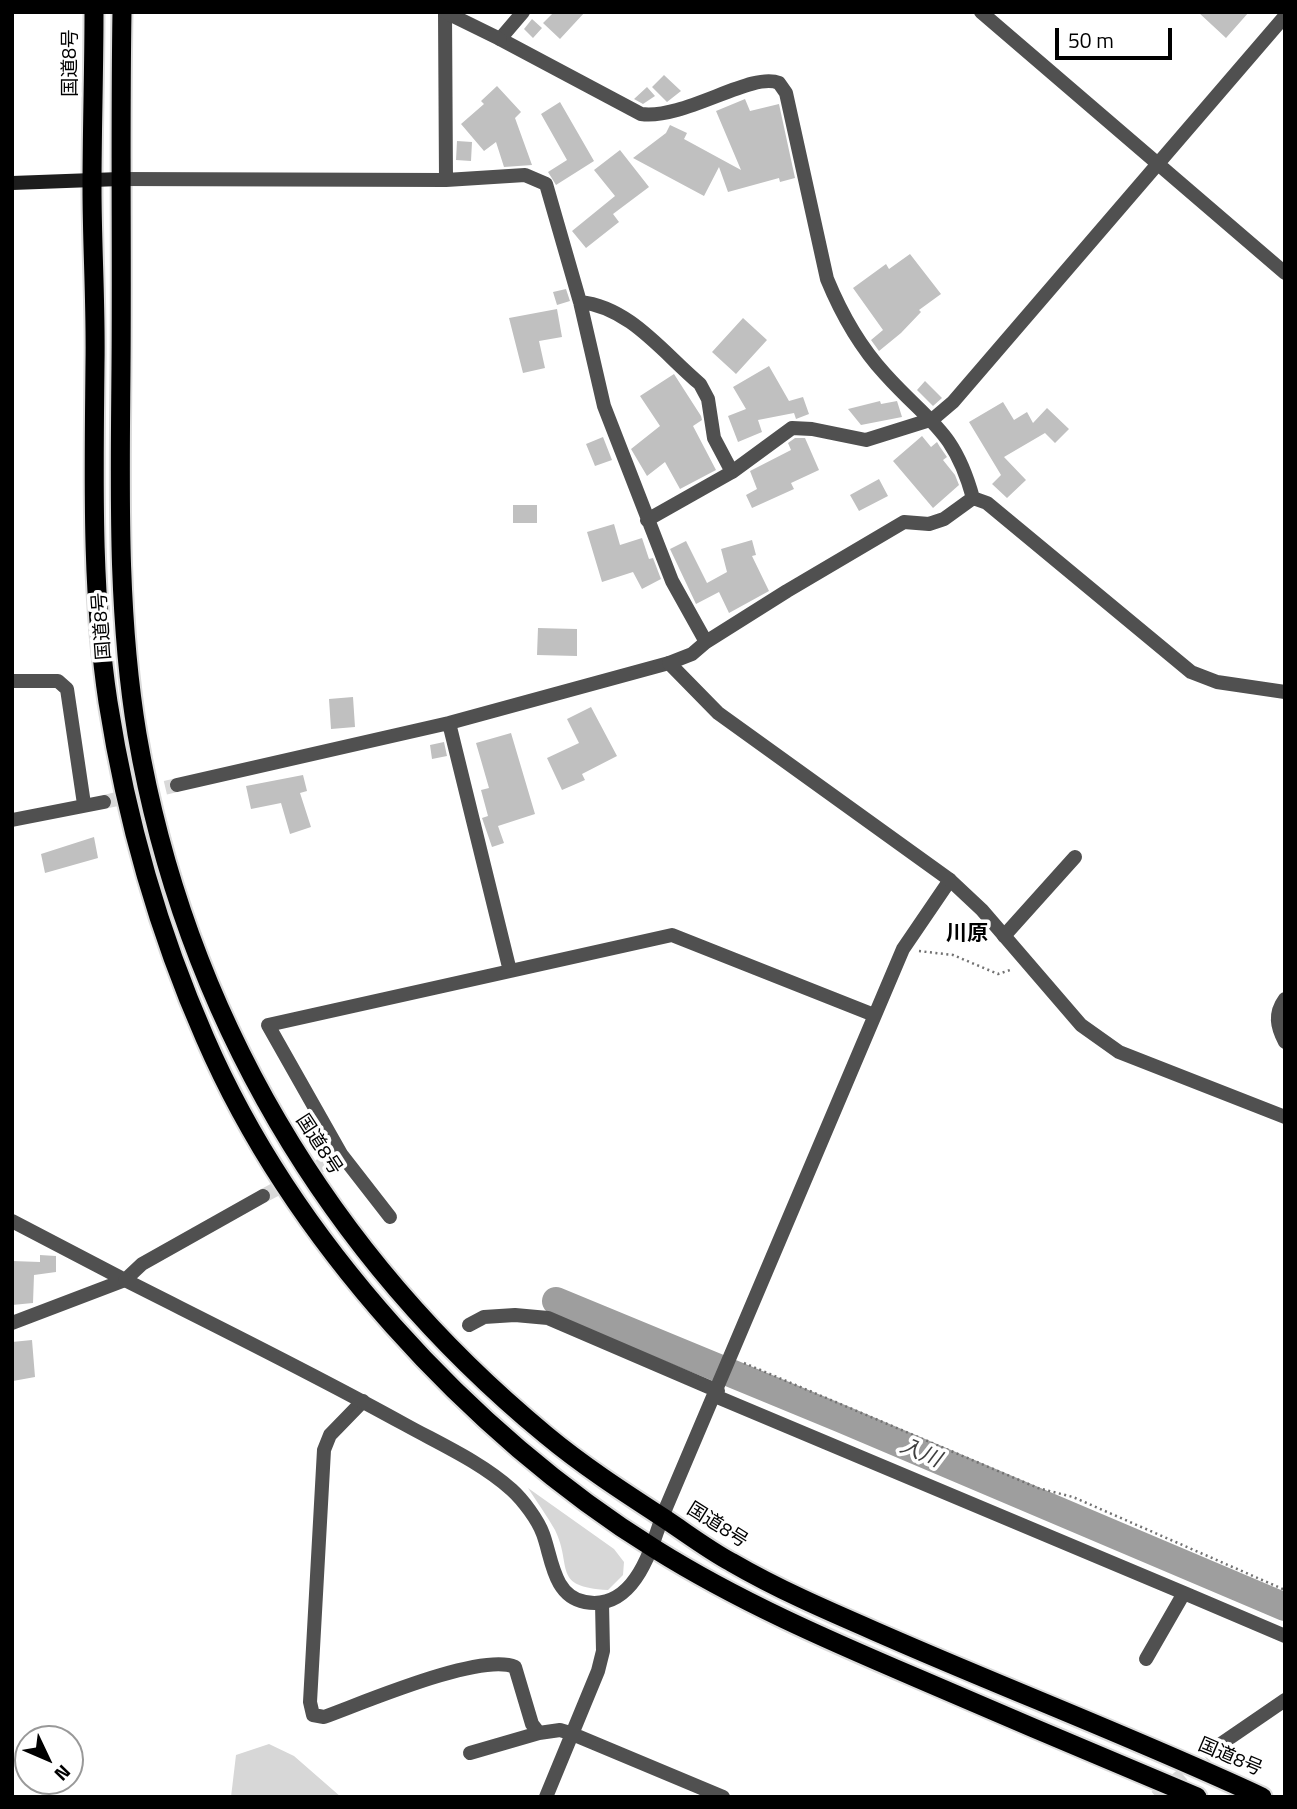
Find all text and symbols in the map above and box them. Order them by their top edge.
scale bar [1059,14,1176,58]
text: 50 m [1068,24,1114,56]
street label: 国道8号 [60,29,82,97]
street label: 国道8号 [89,591,117,661]
district label: 川原 [946,922,988,948]
street label: 国道8号 [290,1110,346,1180]
water label: 入川 [896,1434,944,1474]
street label: 国道8号 [682,1498,752,1554]
north arrow [14,1725,84,1795]
street label: 国道8号 [1194,1734,1266,1782]
text: N [48,1759,78,1788]

